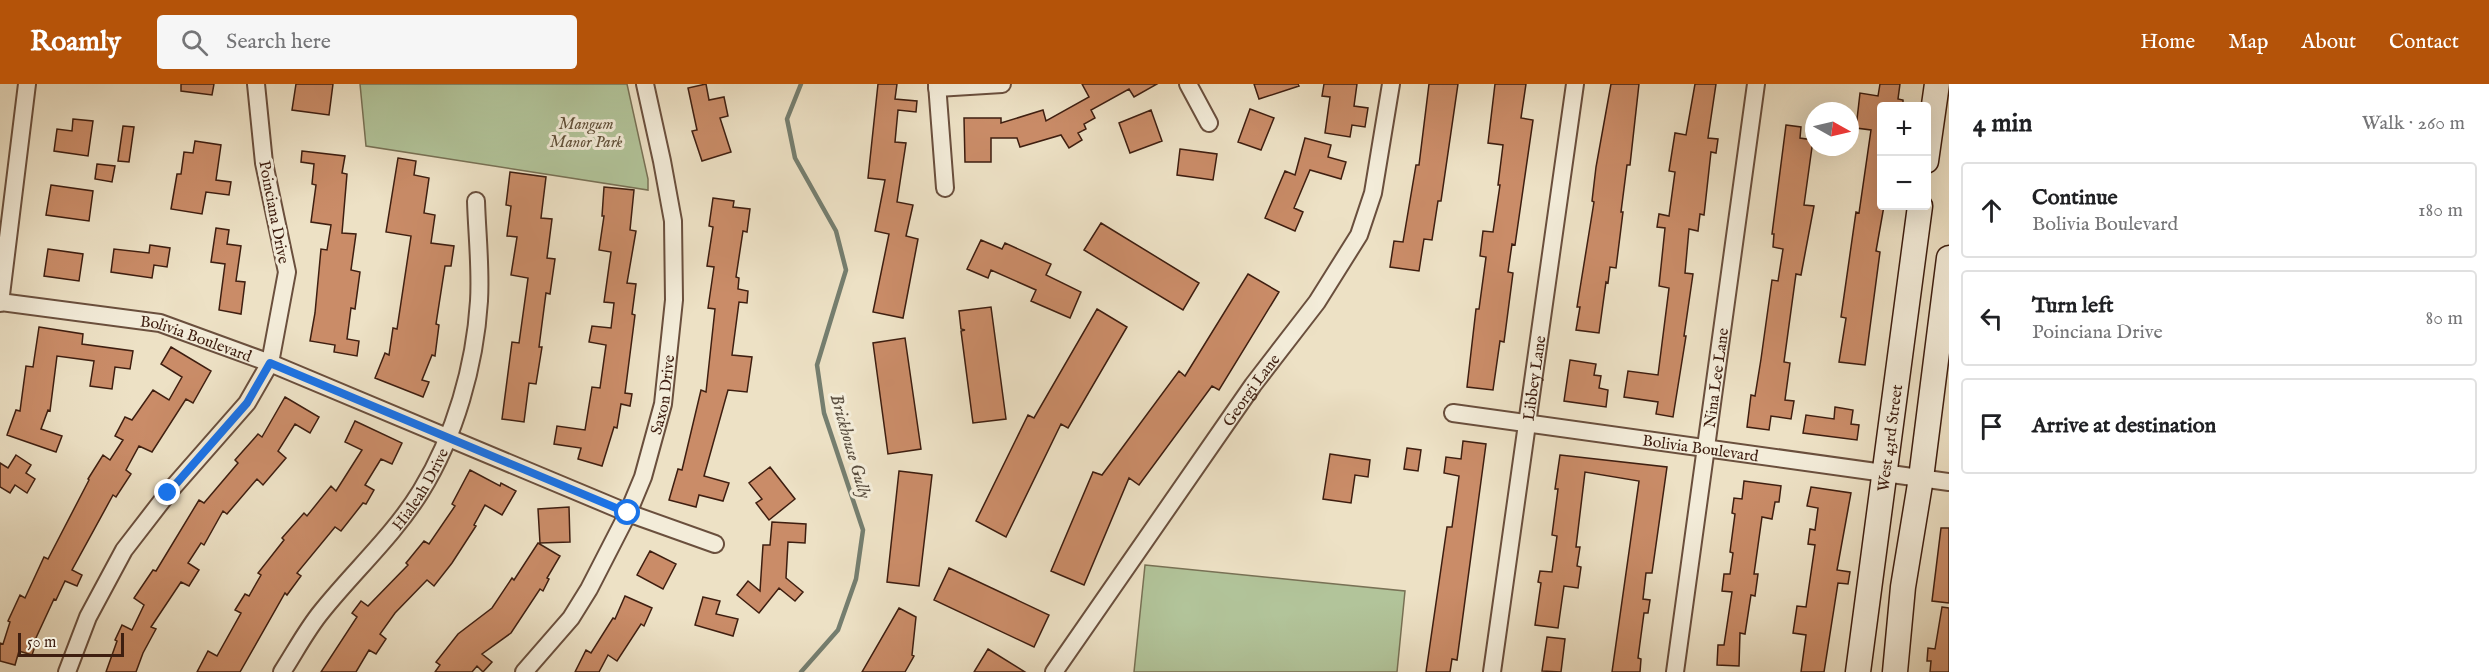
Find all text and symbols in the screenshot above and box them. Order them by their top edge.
search box [157,15,577,69]
text: Roamly [30,25,121,60]
icon: search [178,26,211,59]
text: Search here [226,28,331,56]
text: Home [2140,29,2195,56]
text: Map [2228,29,2268,56]
text: About [2301,29,2356,56]
text: Contact [2389,29,2459,56]
north arrow [1805,102,1859,156]
map controls [1877,102,1931,210]
button: + [1877,102,1931,156]
text: 4 min [1973,107,2032,140]
text: Walk · 260 m [2362,111,2465,136]
park label: Mangum Manor Park [550,115,623,153]
button: − [1877,156,1931,210]
street label: Poinciana Drive [253,159,293,266]
text: Continue [2032,184,2118,212]
icon: ahead [1975,194,2008,227]
text: 180 m [2418,198,2463,223]
text: Bolivia Boulevard [2032,212,2178,237]
text: Turn left [2032,292,2114,320]
icon: left [1975,302,2008,335]
text: 80 m [2426,306,2463,331]
street label: Bolivia Boulevard [139,312,254,368]
text: Poinciana Drive [2032,320,2163,345]
street label: Nina Lee Lane [1701,327,1734,429]
street label: Libbey Lane [1520,334,1551,422]
street label: Georgi Lane [1219,351,1285,431]
street label: Saxon Drive [647,354,680,437]
street label: West 43rd Street [1874,383,1908,493]
water label: Brickhouse Gully [824,391,876,502]
icon: arrive [1975,410,2008,443]
text: Arrive at destination [2032,412,2216,440]
street label: Bolivia Boulevard [1641,431,1760,467]
street label: Hialeah Drive [388,446,454,535]
route end [154,479,180,505]
route start [614,499,640,525]
scale bar [18,630,124,658]
text: 50 m [27,633,56,653]

